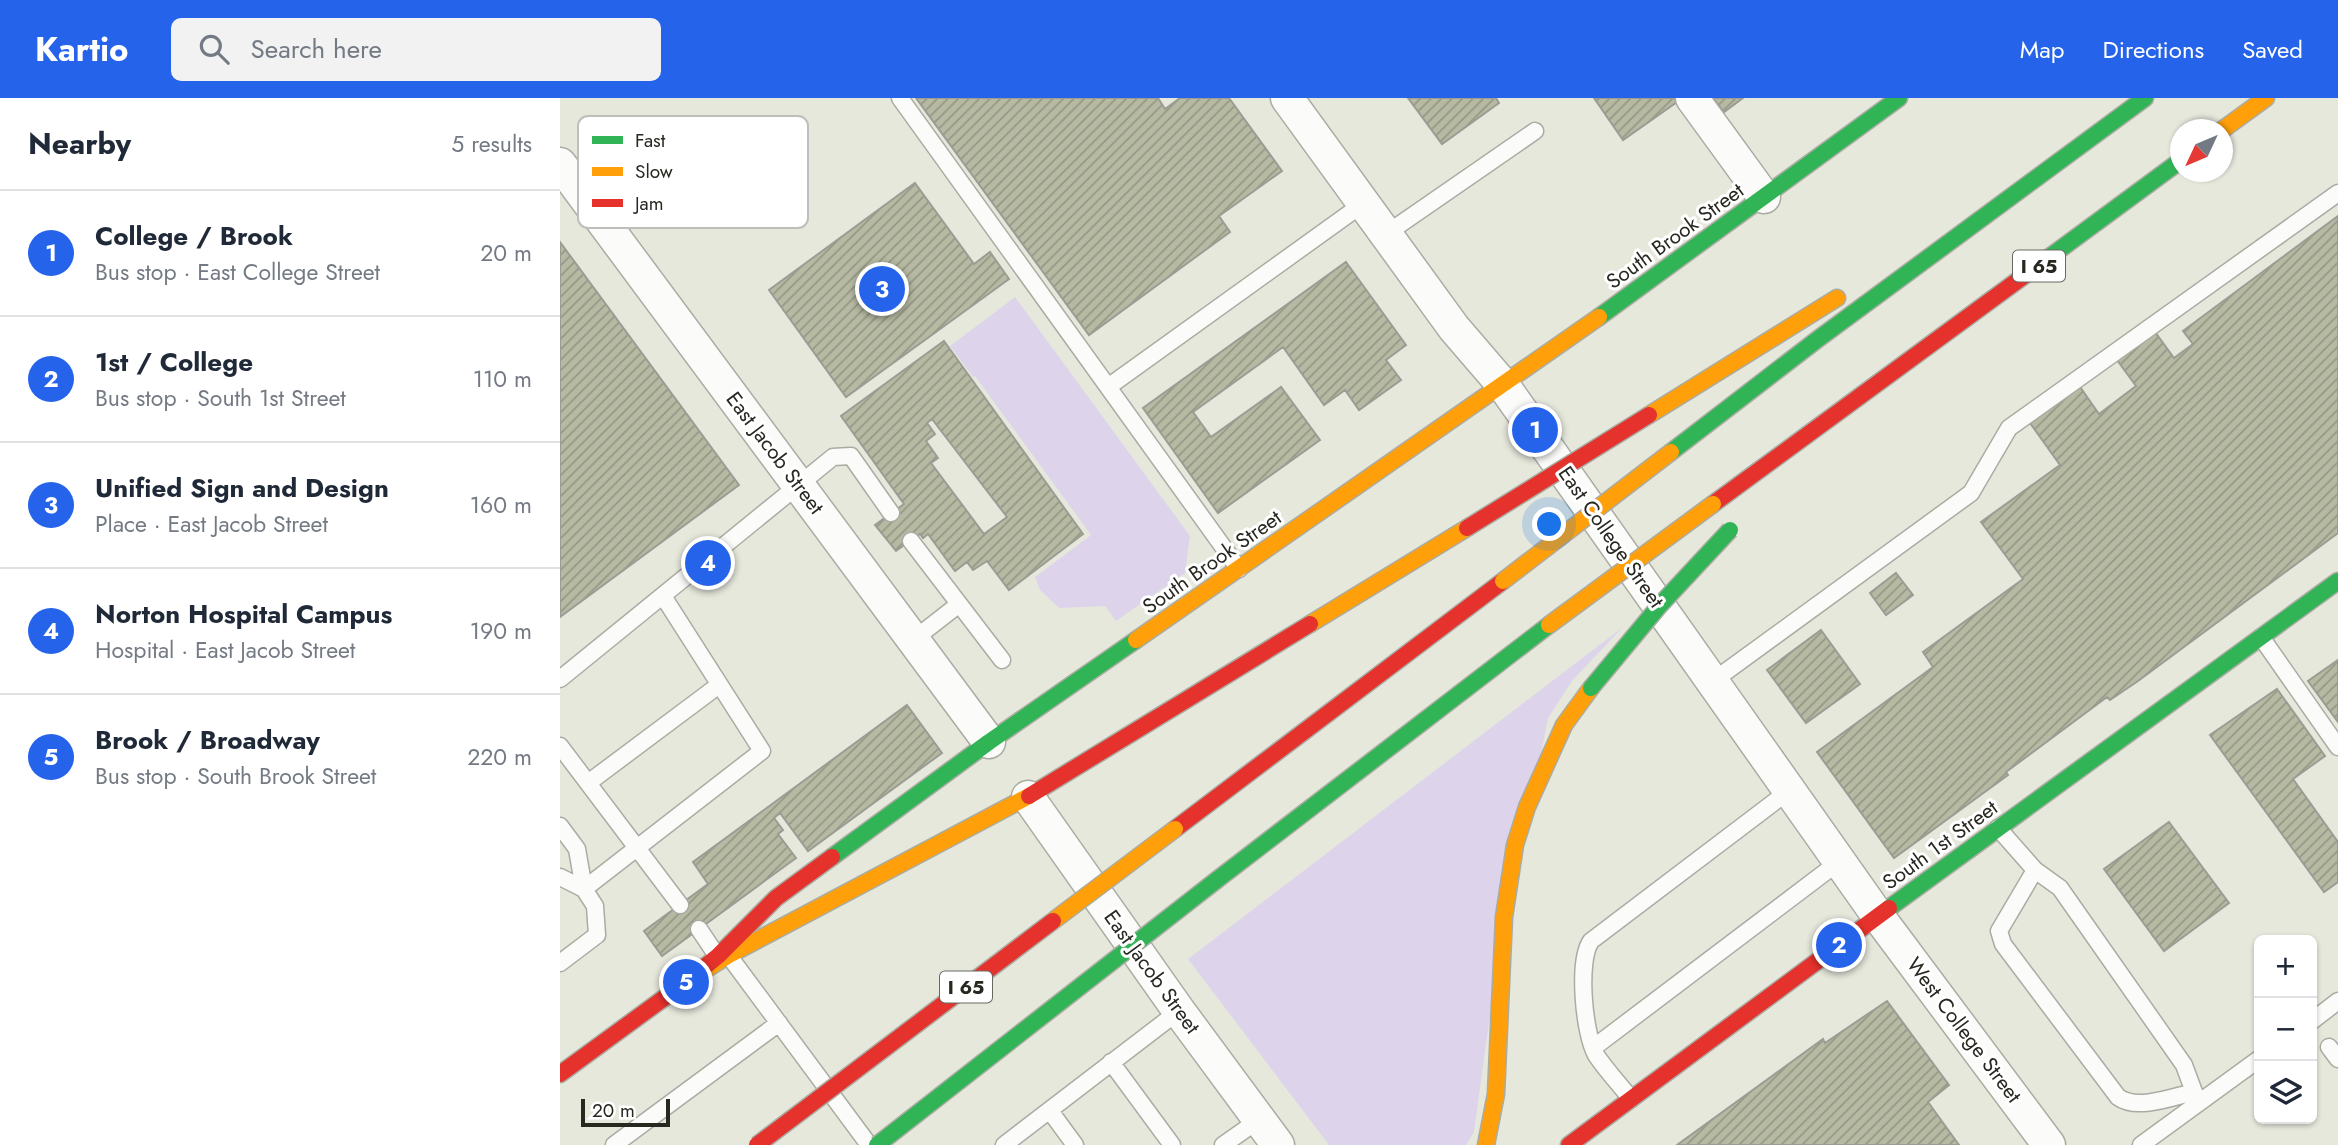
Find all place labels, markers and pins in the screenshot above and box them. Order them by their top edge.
pin: 3 [859,263,905,315]
pin: 1 [1512,404,1558,456]
pin: 4 [685,537,731,589]
pin: 2 [1816,919,1862,971]
pin: 5 [663,956,709,1008]

